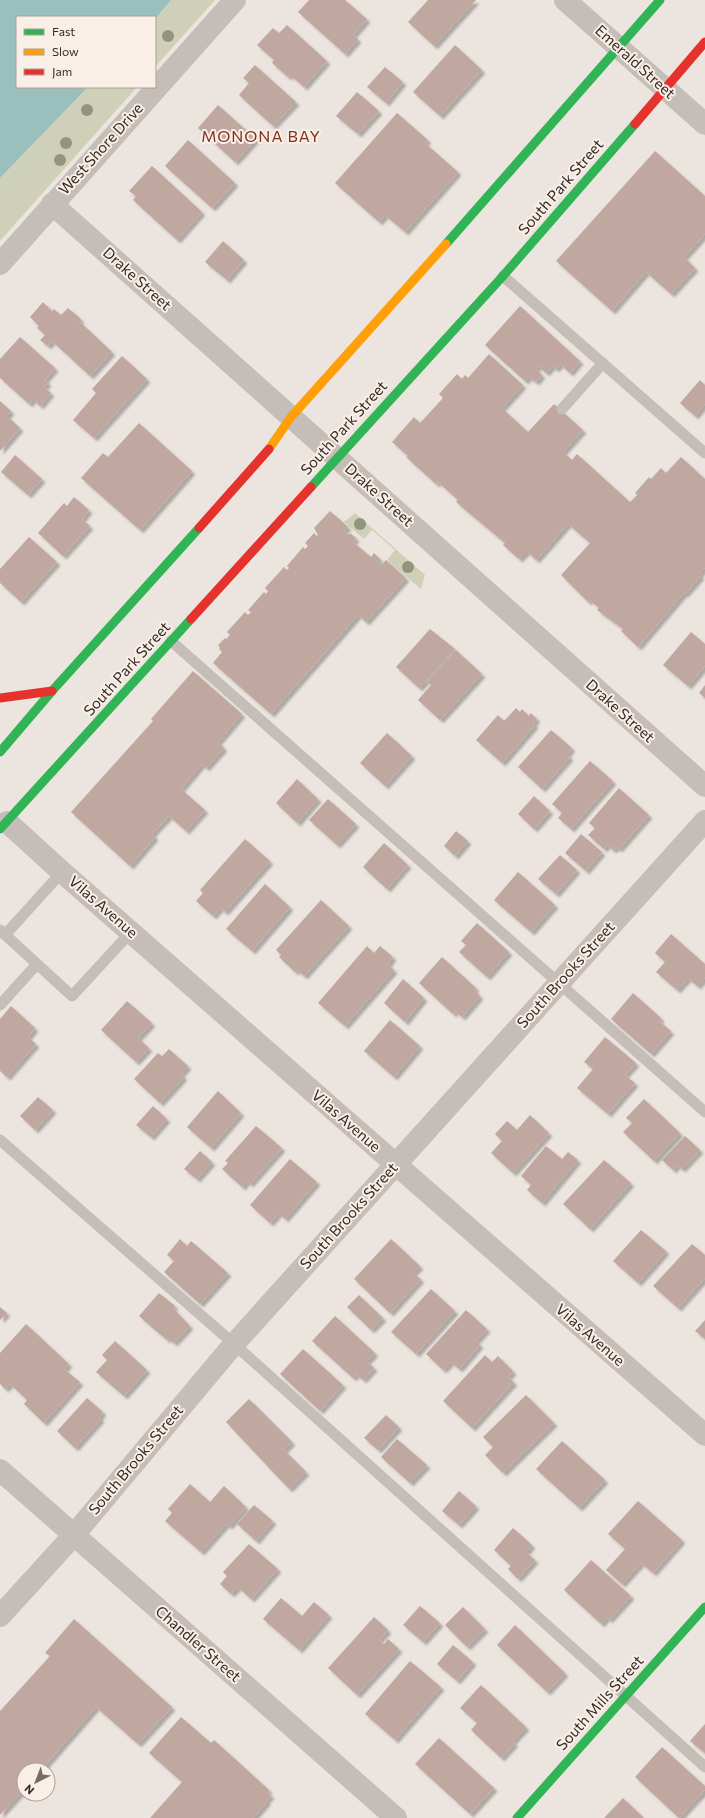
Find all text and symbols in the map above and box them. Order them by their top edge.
legend [16,16,156,88]
street label: Emerald Street [592,21,679,102]
text: Fast [52,24,75,38]
text: Slow [52,44,79,58]
text: Jam [52,64,72,79]
street label: West Shore Drive [54,99,146,198]
district label: MONONA BAY [201,126,321,145]
street label: South Park Street [514,135,607,238]
street label: Drake Street [100,243,176,314]
street label: South Park Street [296,377,390,478]
street label: Drake Street [342,459,418,530]
street label: South Park Street [79,618,173,719]
street label: Drake Street [583,675,659,746]
street label: Vilas Avenue [65,871,142,941]
street label: South Brooks Street [513,917,618,1031]
street label: Vilas Avenue [308,1085,385,1155]
street label: South Brooks Street [296,1158,401,1272]
street label: Vilas Avenue [552,1299,629,1369]
street label: South Brooks Street [84,1401,186,1518]
street label: Chandler Street [152,1601,245,1685]
street label: South Mills Street [552,1651,647,1754]
north arrow [16,1762,56,1802]
text: N [22,1782,36,1797]

